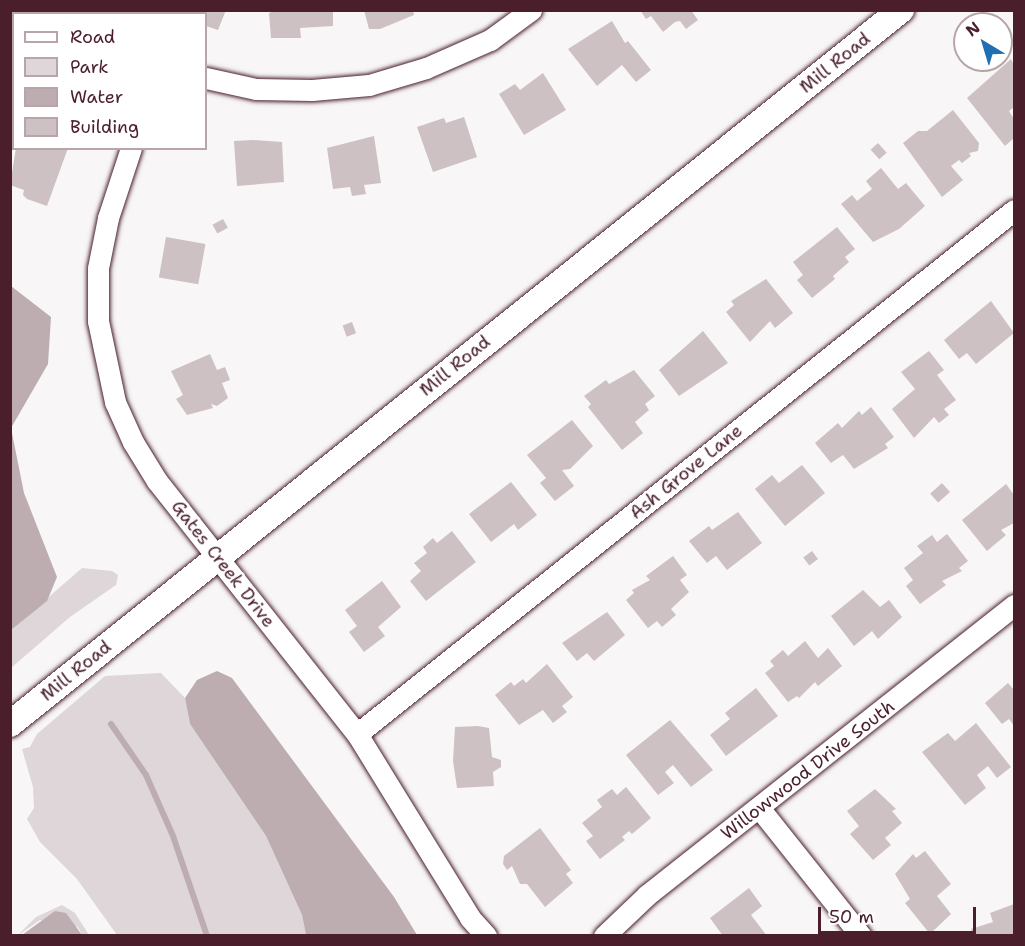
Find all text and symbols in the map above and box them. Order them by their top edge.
legend [12,12,207,150]
north arrow [953,12,1013,72]
text: N [961,17,984,41]
text: Road [70,25,115,49]
street label: Mill Road [795,28,875,98]
text: Park [70,55,109,79]
text: Water [70,85,123,109]
text: Building [70,115,139,139]
street label: Mill Road [415,331,495,401]
street label: Ash Grove Lane [625,420,747,524]
street label: Gates Creek Drive [167,496,279,632]
street label: Mill Road [36,636,116,706]
street label: Willowwood Drive South [717,696,899,844]
scale bar [821,895,978,933]
text: 50 m [829,905,874,929]

